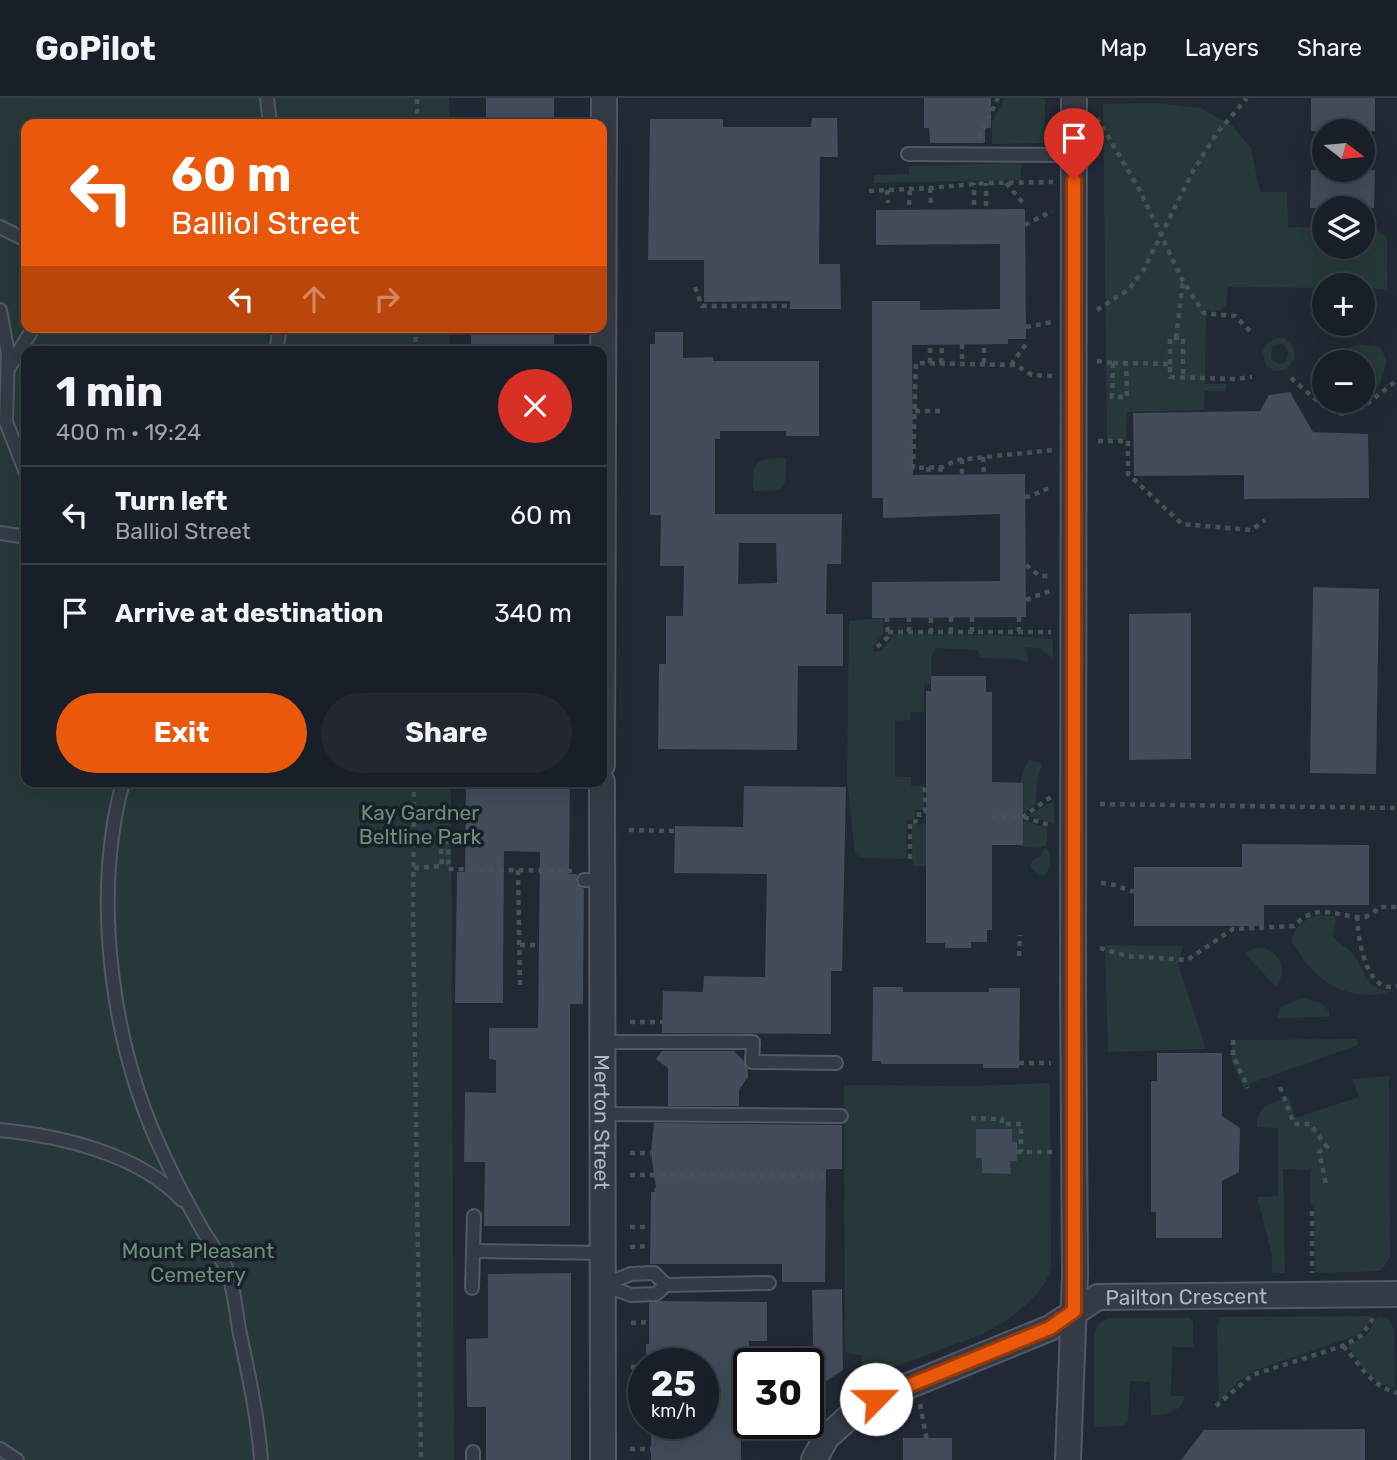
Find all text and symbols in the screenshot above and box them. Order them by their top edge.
text: GoPilot [35,29,156,68]
text: Map [1100,34,1147,62]
text: Layers [1185,34,1259,62]
text: Share [1297,34,1362,62]
pin [1044,108,1104,180]
icon: arrive [1055,119,1093,157]
north arrow [1312,119,1376,182]
map controls [1312,119,1375,413]
text: 60 m [171,145,292,203]
icon: left [56,147,147,238]
button: layers [1312,196,1375,259]
text: Balliol Street [171,204,360,242]
button: + [1312,273,1375,336]
icon: left [222,280,260,318]
icon: ahead [295,280,333,318]
icon: right [368,280,406,318]
button: − [1312,350,1375,413]
text: 1 min [56,367,163,417]
button: close [498,369,572,443]
text: 400 m · 19:24 [56,418,201,446]
text: Turn left [115,486,227,517]
icon: left [56,496,94,534]
text: 60 m [510,500,572,531]
text: Balliol Street [115,517,251,545]
icon: arrive [56,594,94,632]
text: Arrive at destination [115,598,383,629]
text: 340 m [494,598,572,629]
button: Exit [56,693,307,773]
button: Share [321,693,572,773]
park label: Kay Gardner Beltline Park [359,800,481,849]
street label: Merton Street [590,1054,615,1190]
park label: Mount Pleasant Cemetery [122,1238,274,1287]
street label: Pailton Crescent [1105,1283,1267,1309]
speed limit sign: 30 [733,1348,824,1439]
position arrow [839,1362,913,1436]
text: 25 [651,1363,696,1405]
text: km/h [651,1400,696,1422]

